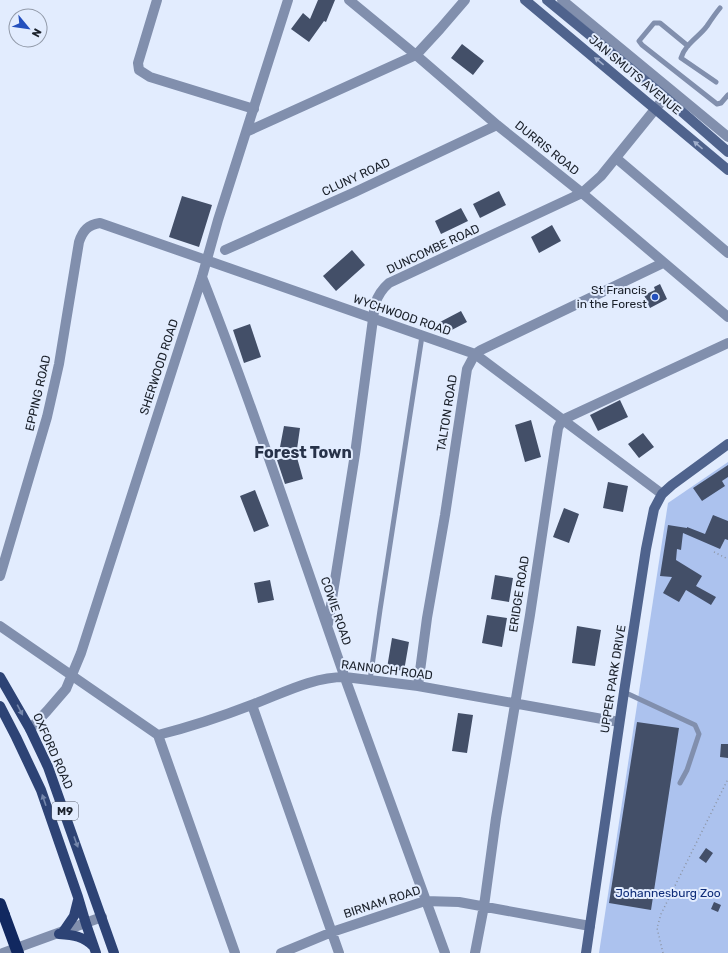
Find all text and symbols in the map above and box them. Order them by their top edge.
north arrow [8,8,48,48]
text: N [29,26,44,39]
street label: JAN SMUTS AVENUE [586,32,684,118]
one-way arrow [593,57,604,66]
street label: DURRIS ROAD [512,118,582,178]
one-way arrow [693,140,704,149]
street label: CLUNY ROAD [320,155,392,199]
street label: DUNCOMBE ROAD [384,221,482,277]
place label: St Francis in the Forest [577,283,647,311]
street label: WYCHWOOD ROAD [351,292,453,338]
marker: St Francis in the Forest [650,292,660,302]
street label: SHERWOOD ROAD [137,317,181,417]
street label: EPPING ROAD [22,354,54,432]
street label: TALTON ROAD [434,374,460,452]
district label: Forest Town [254,443,352,462]
street label: ERIDGE ROAD [506,555,532,633]
street label: COWIE ROAD [318,575,354,647]
street label: UPPER PARK DRIVE [598,624,628,734]
street label: RANNOCH ROAD [340,657,434,683]
one-way arrow [16,704,23,716]
street label: OXFORD ROAD [30,711,76,791]
one-way arrow [41,794,47,806]
road number: M9 [52,802,78,820]
one-way arrow [73,837,79,849]
street label: BIRNAM ROAD [342,883,422,921]
park label: Johannesburg Zoo [615,886,721,900]

